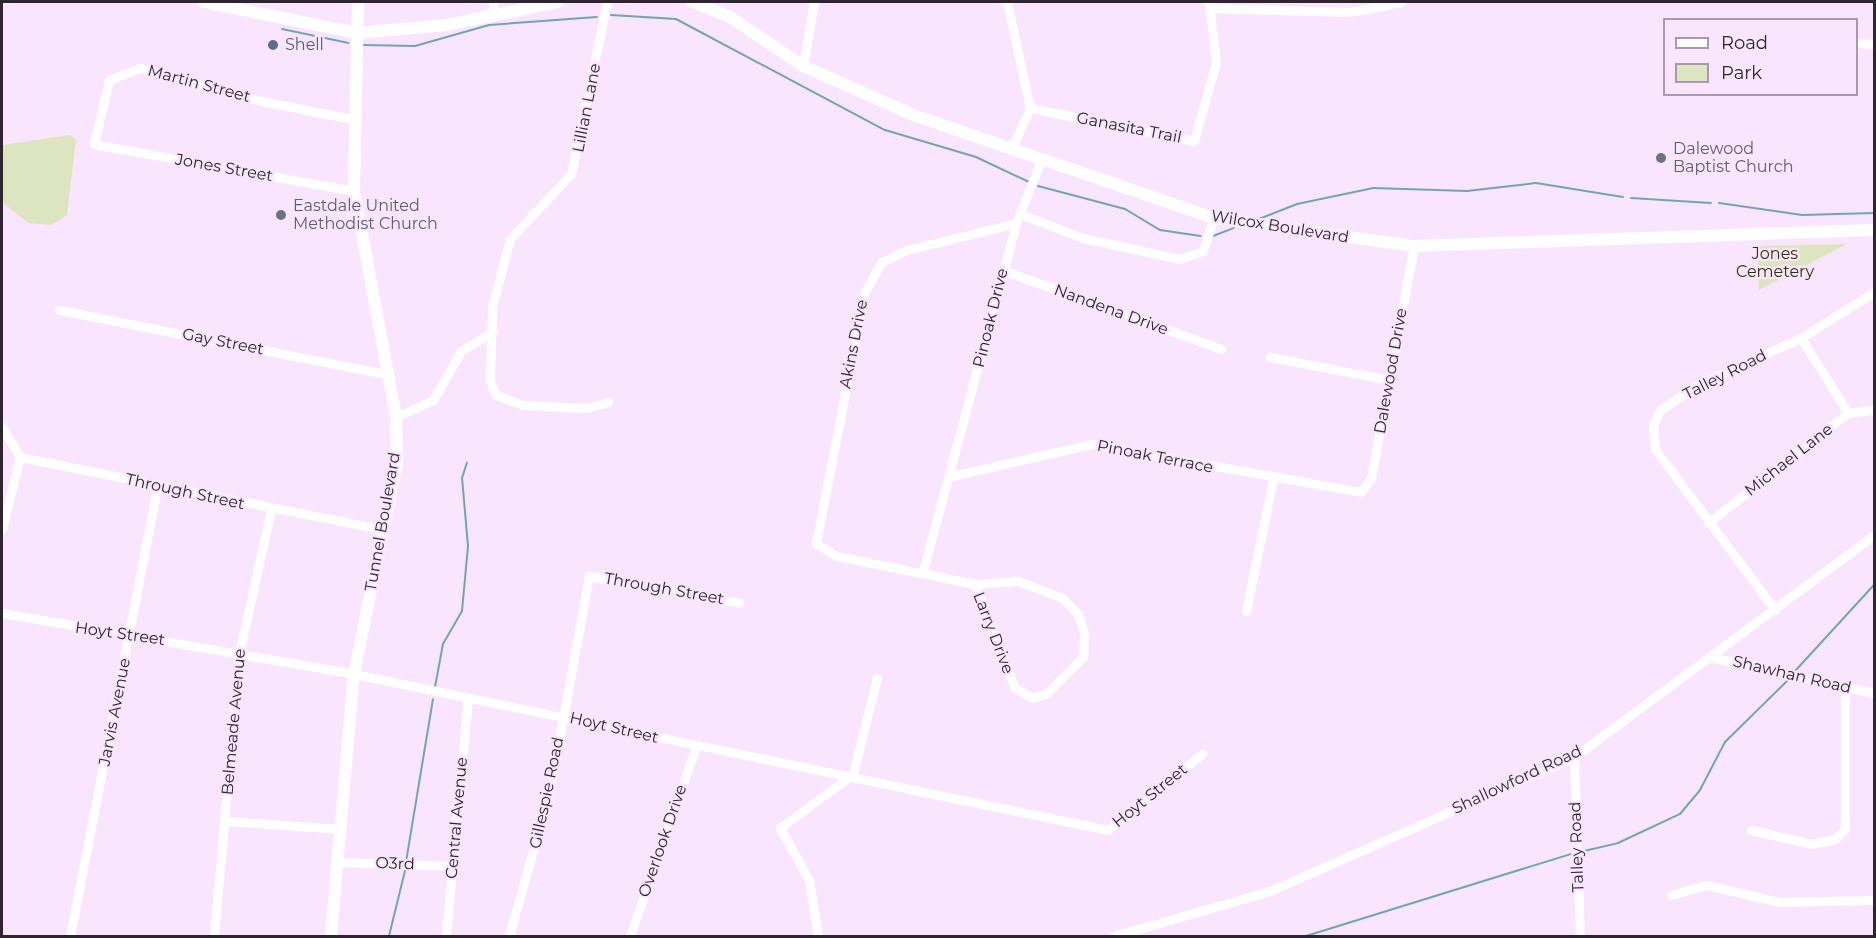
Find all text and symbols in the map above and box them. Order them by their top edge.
legend [1663,18,1858,96]
text: Road [1721,32,1768,54]
place label: Shell [285,35,324,55]
marker: Shell [266,38,280,52]
street label: Martin Street [146,61,252,107]
street label: Lillian Lane [569,62,605,154]
text: Park [1721,62,1762,84]
street label: Ganasita Trail [1075,108,1183,148]
place label: Dalewood Baptist Church [1673,139,1793,177]
street label: Jones Street [174,150,274,186]
marker: Dalewood Baptist Church [1654,151,1668,165]
place label: Eastdale United Methodist Church [293,196,438,234]
street label: Wilcox Boulevard [1210,207,1350,247]
marker: Eastdale United Methodist Church [274,208,288,222]
park label: Jones Cemetery [1736,244,1814,282]
street label: Pinoak Drive [969,266,1013,370]
street label: Nandena Drive [1051,280,1171,340]
street label: Akins Drive [836,298,872,390]
street label: Dalewood Drive [1370,307,1412,435]
street label: Gay Street [181,325,265,359]
street label: Talley Road [1680,346,1770,404]
street label: Michael Lane [1741,420,1837,500]
street label: Pinoak Terrace [1095,436,1215,478]
street label: Tunnel Boulevard [361,451,405,593]
street label: Through Street [124,470,246,514]
street label: Through Street [603,569,725,609]
street label: Larry Drive [969,589,1017,677]
street label: Hoyt Street [74,618,166,650]
street label: Belmeade Avenue [218,648,250,796]
street label: Shawhan Road [1731,652,1853,698]
street label: Jarvis Avenue [95,656,135,768]
street label: Hoyt Street [568,708,660,748]
street label: Gillespie Road [526,735,568,851]
street label: Shallowford Road [1449,742,1585,818]
street label: Central Avenue [442,756,472,880]
street label: Hoyt Street [1109,760,1191,832]
street label: Overlook Drive [635,782,691,900]
street label: Talley Road [1566,801,1588,893]
street label: O3rd [375,854,415,874]

